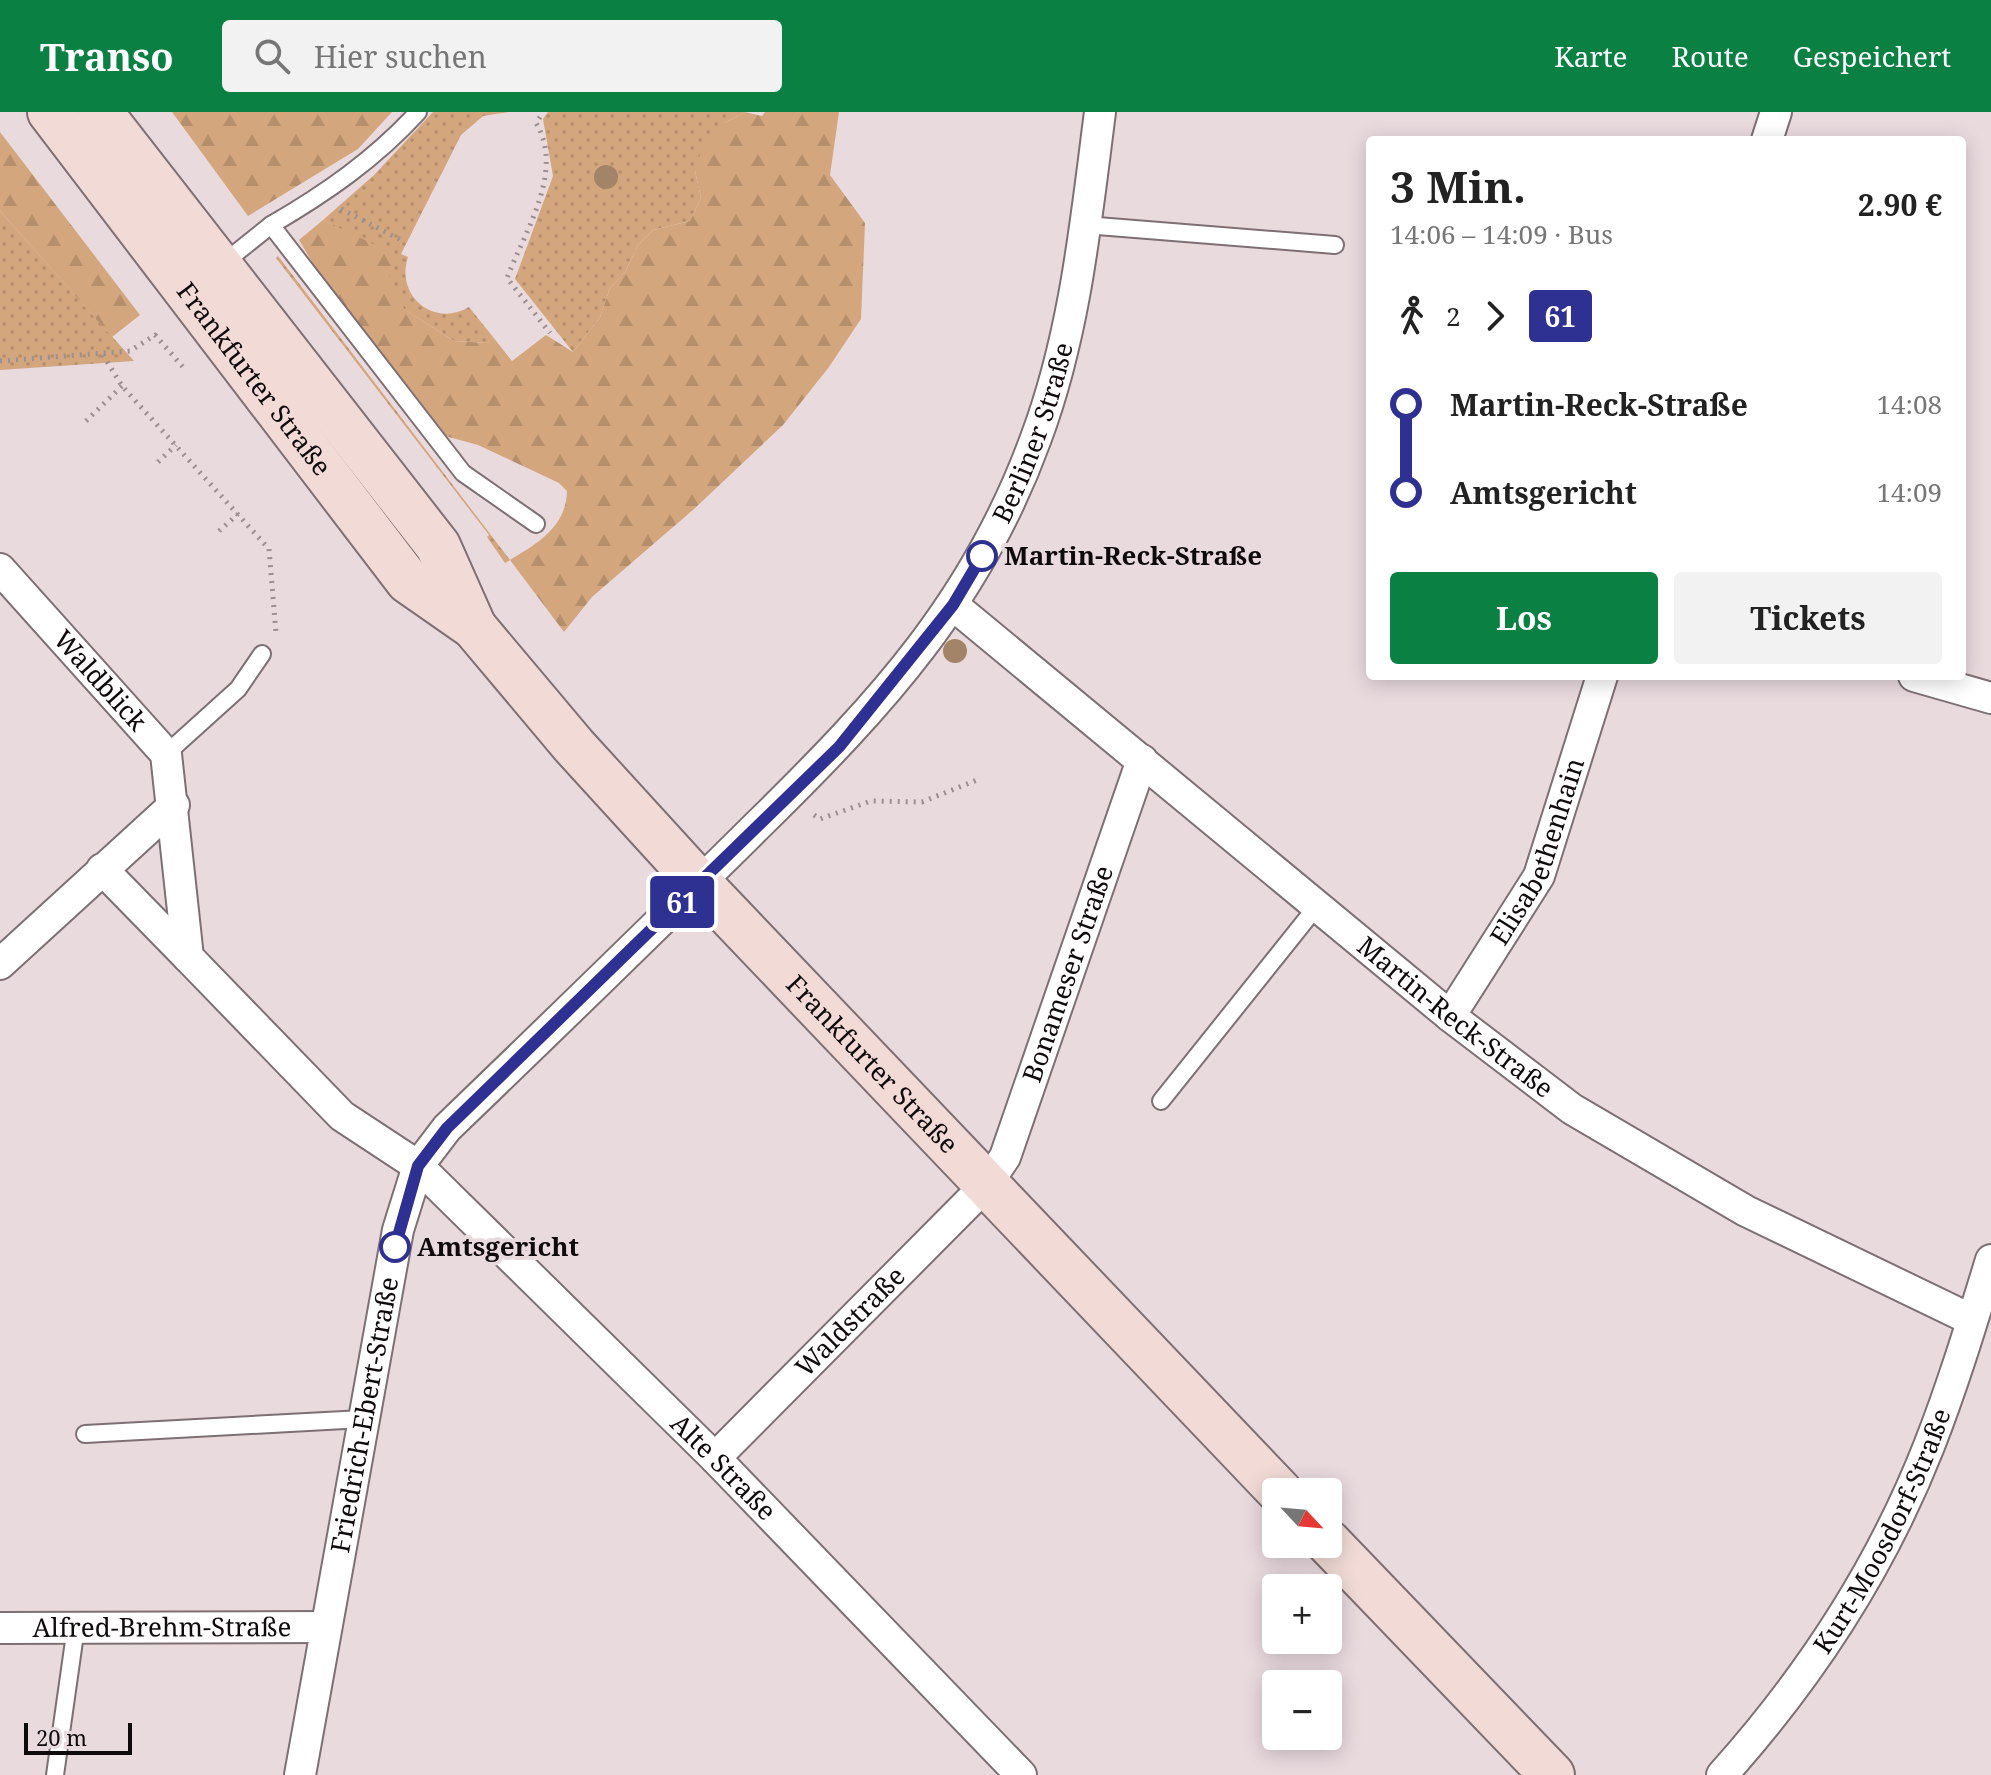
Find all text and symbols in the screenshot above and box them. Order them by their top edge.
search box [222,20,782,92]
text: Transo [40,30,174,82]
icon: search [250,34,294,78]
text: Hier suchen [314,36,487,77]
text: Karte [1554,37,1628,75]
text: Route [1672,37,1749,75]
text: Gespeichert [1793,37,1951,75]
text: 3 Min. [1390,156,1526,216]
text: 2.90 € [1858,184,1942,225]
text: 14:06 – 14:09 · Bus [1390,216,1613,252]
street label: Frankfurter Straße [169,274,340,483]
icon: walk [1390,294,1434,338]
icon: forward [1473,294,1517,338]
text: 61 [1545,297,1576,335]
text: 2 [1446,298,1461,334]
street label: Berliner Straße [983,339,1081,529]
text: Martin-Reck-Straße [1450,384,1748,425]
text: 14:08 [1876,386,1942,422]
text: Amtsgericht [1450,472,1637,513]
text: 14:09 [1876,474,1942,510]
place label: Martin-Reck-Straße [1004,537,1262,573]
marker: Martin-Reck-Straße [967,541,997,571]
button: Los [1390,572,1658,664]
button: Tickets [1674,572,1942,664]
street label: Waldblick [46,622,156,739]
street label: Elisabethenhain [1481,753,1592,951]
street label: Bonameser Straße [1013,861,1121,1087]
line badge: 61 [646,876,718,928]
text: 61 [666,883,698,921]
street label: Martin-Reck-Straße [1350,928,1561,1106]
street label: Frankfurter Straße [779,966,967,1161]
place label: Amtsgericht [417,1228,579,1264]
marker: Amtsgericht [380,1232,410,1262]
street label: Waldstraße [787,1258,912,1384]
street label: Friedrich-Ebert-Straße [321,1274,406,1555]
street label: Kurt-Moosdorf-Straße [1804,1403,1959,1660]
street label: Alte Straße [663,1405,785,1528]
north arrow [1262,1478,1342,1558]
map controls [1262,1478,1342,1750]
button: + [1262,1574,1342,1654]
street label: Alfred-Brehm-Straße [32,1608,292,1645]
button: − [1262,1670,1342,1750]
scale bar [24,1719,132,1755]
text: 20 m [36,1722,87,1752]

